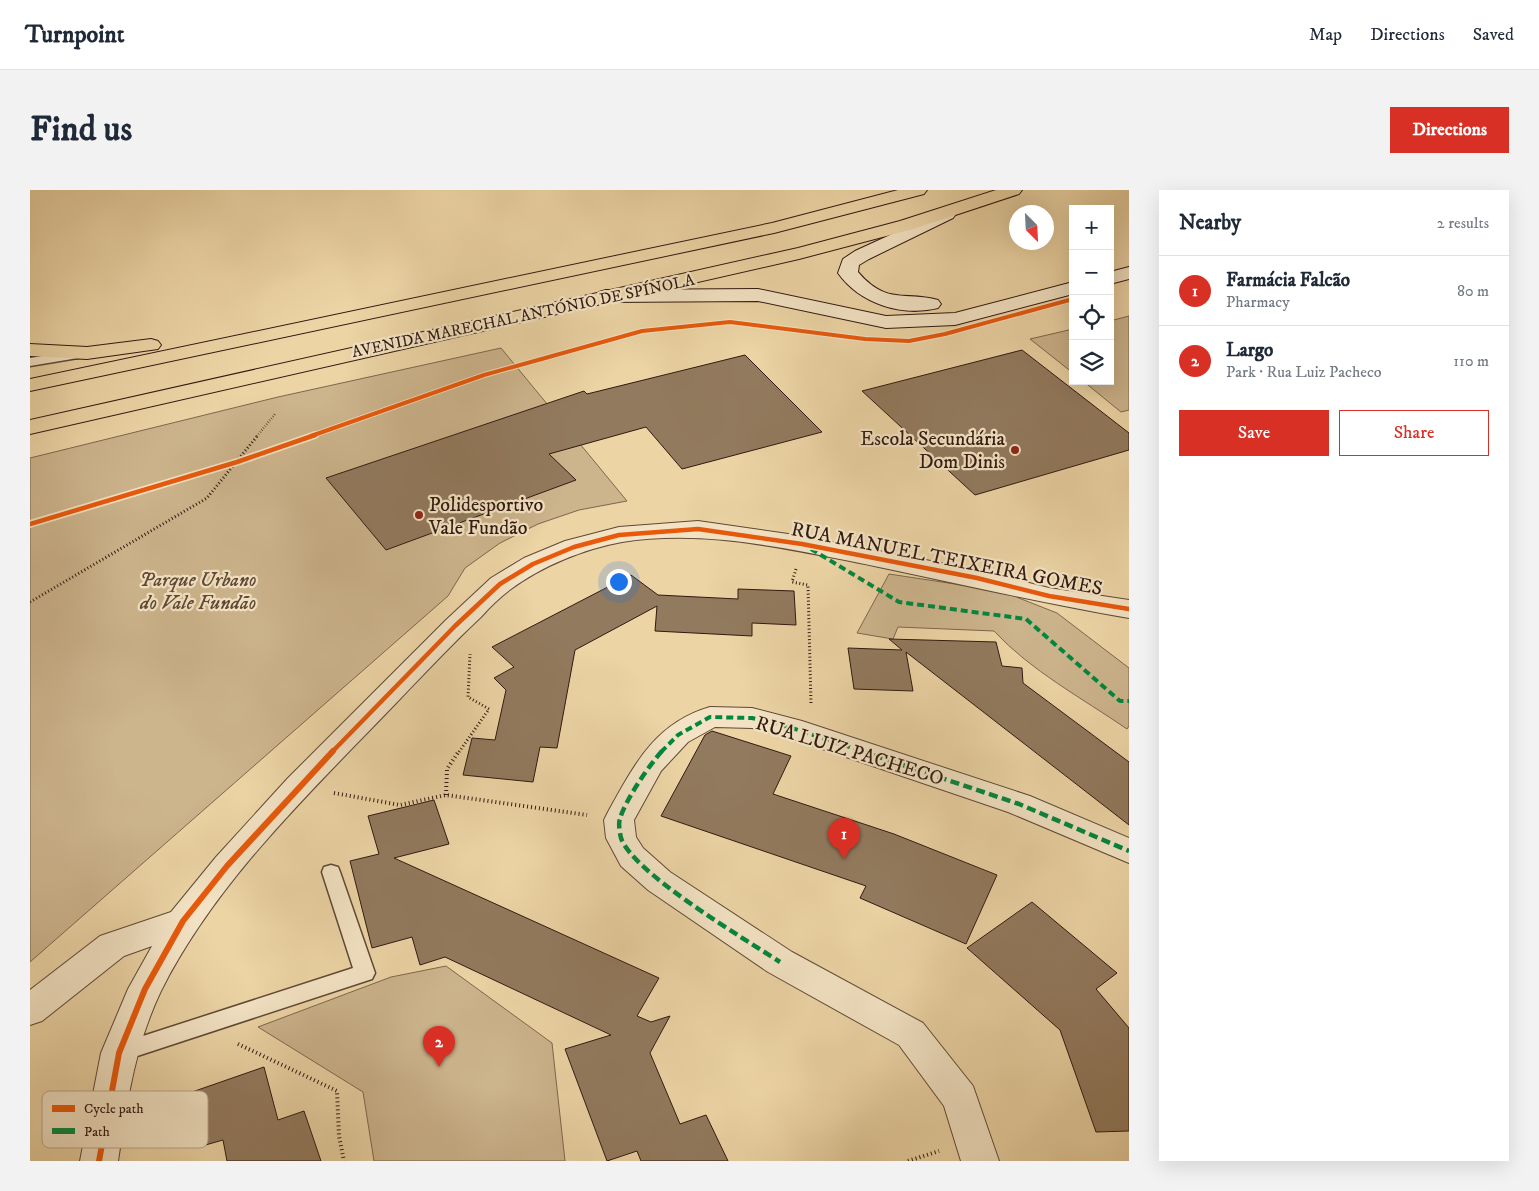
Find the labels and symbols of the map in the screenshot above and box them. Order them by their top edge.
north arrow [1009,205,1054,250]
street label: AVENIDA MARECHAL ANTÓNIO DE SPÍNOLA [350,270,697,362]
place label: Escola Secundária Dom Dinis [860,427,1005,475]
marker: Escola Secundária Dom Dinis [1009,444,1021,456]
place label: Polidesportivo Vale Fundão [428,493,543,541]
marker: Polidesportivo Vale Fundão [413,509,425,521]
street label: RUA MANUEL TEIXEIRA GOMES [789,517,1104,602]
park label: Parque Urbano do Vale Fundão [139,568,257,616]
your location [606,569,632,595]
street label: RUA LUIZ PACHECO [752,711,947,792]
pin: 1 [828,818,860,859]
pin: 2 [423,1026,455,1067]
legend [42,1091,208,1148]
text: Cycle path [84,1100,144,1118]
text: Path [84,1123,111,1141]

